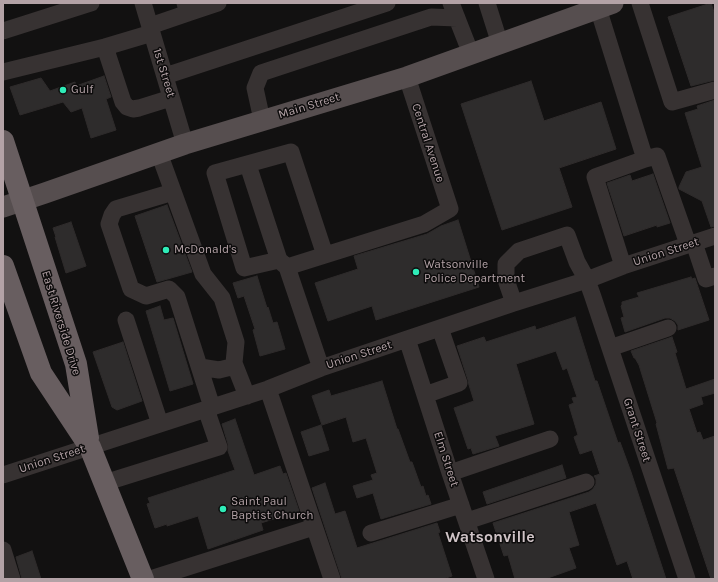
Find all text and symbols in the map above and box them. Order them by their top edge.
street label: 1st Street [150,47,178,99]
place label: Gulf [71,83,93,97]
marker: Gulf [58,85,68,95]
street label: Main Street [277,90,341,122]
street label: Central Avenue [408,102,448,184]
street label: Union Street [631,235,701,269]
place label: McDonald's [174,243,237,257]
marker: McDonald's [161,245,171,255]
place label: Watsonville Police Department [424,258,525,286]
marker: Watsonville Police Department [411,267,421,277]
street label: East Riverside Drive [38,269,84,377]
street label: Union Street [324,338,394,372]
street label: Grant Street [620,396,654,464]
street label: Elm Street [430,430,462,488]
street label: Union Street [17,442,87,476]
place label: Saint Paul Baptist Church [231,495,313,523]
marker: Saint Paul Baptist Church [218,504,228,514]
district label: Watsonville [445,527,535,547]

